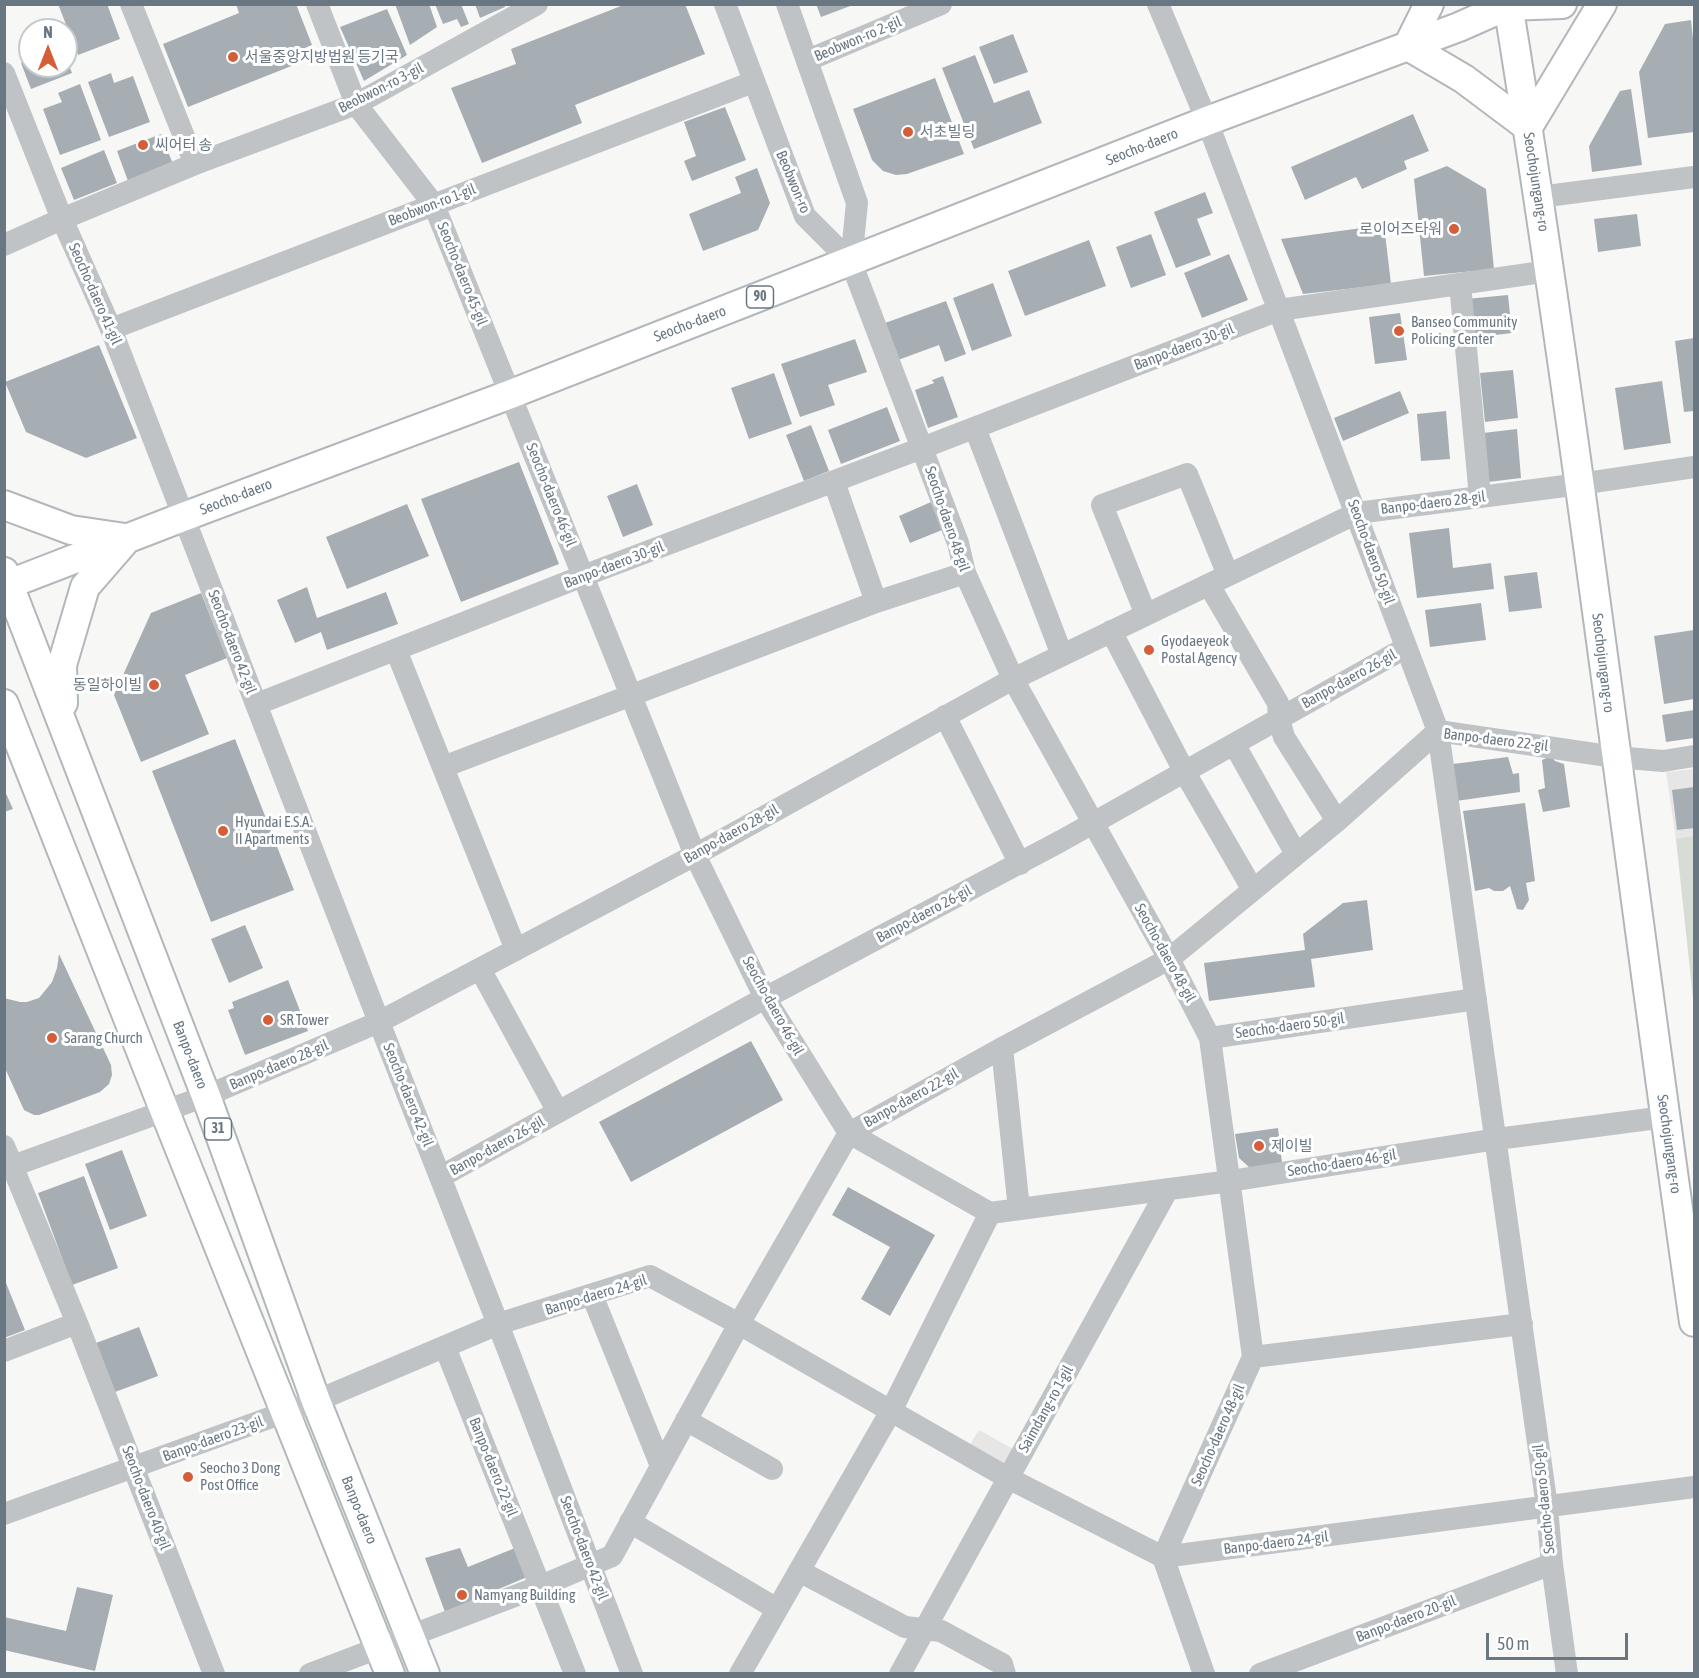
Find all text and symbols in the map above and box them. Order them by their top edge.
street label: Beobwon-ro 2-gil [812,13,904,65]
north arrow [18,18,78,78]
text: N [43,23,53,41]
place label: 서울중앙지방법원 등기국 [245,48,399,66]
marker: 서울중앙지방법원 등기국 [226,50,240,64]
street label: Beobwon-ro 3-gil [336,59,426,117]
place label: 서초빌딩 [920,123,975,141]
street label: Seocho-daero [1103,124,1181,170]
marker: 서초빌딩 [901,125,915,139]
street label: Seochojungang-ro [1519,131,1553,233]
place label: 씨어터 송 [155,136,212,154]
marker: 씨어터 송 [136,138,150,152]
street label: Beobwon-ro [772,148,814,216]
street label: Beobwon-ro 1-gil [386,180,478,230]
street label: Seocho-daero 45-gil [433,220,491,328]
place label: 로이어즈타워 [1359,220,1442,238]
marker: 로이어즈타워 [1447,222,1461,236]
street label: Seocho-daero 41-gil [65,241,125,347]
road number: 90 [746,286,774,308]
street label: Seocho-daero [651,302,729,346]
place label: Banseo Community Policing Center [1411,313,1517,348]
street label: Banpo-daero 30-gil [1132,320,1236,374]
marker: Banseo Community Policing Center [1392,324,1406,338]
street label: Seocho-daero 46-gil [522,441,580,549]
street label: Seocho-daero 48-gil [921,464,973,574]
street label: Seocho-daero [197,475,275,519]
street label: Banpo-daero 28-gil [1380,488,1486,518]
street label: Seocho-daero 50-gil [1344,497,1398,607]
street label: Banpo-daero 30-gil [562,538,666,592]
street label: Seocho-daero 42-gil [204,587,260,697]
street label: Seochojungang-ro [1588,612,1618,714]
place label: Gyodaeyeok Postal Agency [1161,632,1237,667]
marker: Gyodaeyeok Postal Agency [1142,643,1156,657]
street label: Banpo-daero 26-gil [1299,646,1399,712]
place label: 동일하이빌 [73,676,142,694]
marker: 동일하이빌 [147,678,161,692]
street label: Banpo-daero 22-gil [1443,725,1549,755]
street label: Banpo-daero 28-gil [681,801,781,867]
place label: Hyundai E.S.A. II Apartments [235,813,312,848]
marker: Hyundai E.S.A. II Apartments [216,824,230,838]
street label: Banpo-daero 26-gil [873,881,975,947]
street label: Seocho-daero 48-gil [1130,901,1200,1005]
street label: Seocho-daero 46-gil [738,954,808,1058]
street label: Seocho-daero 50-gil [1234,1009,1346,1043]
place label: SR Tower [280,1011,328,1029]
marker: SR Tower [261,1013,275,1027]
street label: Banpo-daero [169,1018,211,1092]
place label: Sarang Church [64,1029,143,1047]
marker: Sarang Church [45,1031,59,1045]
street label: Banpo-daero 28-gil [227,1036,331,1094]
street label: Seocho-daero 42-gil [379,1041,437,1149]
street label: Banpo-daero 22-gil [861,1065,961,1131]
street label: Seochojungang-ro [1653,1093,1685,1195]
street label: Banpo-daero 26-gil [447,1113,547,1179]
road number: 31 [204,1118,232,1140]
place label: 제이빌 [1271,1137,1312,1155]
marker: 제이빌 [1252,1139,1266,1153]
street label: Seocho-daero 46-gil [1286,1146,1398,1180]
street label: Banpo-daero 24-gil [543,1271,649,1319]
street label: Saimdang-ro 1-gil [1015,1362,1077,1456]
street label: Seocho-daero 48-gil [1187,1381,1249,1489]
street label: Banpo-daero 23-gil [160,1413,266,1465]
street label: Banpo-daero 22-gil [465,1415,521,1519]
street label: Seocho-daero 40-gil [118,1443,174,1553]
street label: Seocho-daero 50-gil [1529,1443,1559,1555]
place label: Seocho 3 Dong Post Office [200,1459,280,1494]
marker: Seocho 3 Dong Post Office [181,1470,195,1484]
street label: Banpo-daero [337,1473,381,1547]
street label: Seocho-daero 42-gil [556,1493,612,1603]
street label: Banpo-daero 24-gil [1223,1528,1329,1558]
place label: Namyang Building [474,1586,575,1604]
marker: Namyang Building [455,1588,469,1602]
street label: Banpo-daero 20-gil [1354,1592,1458,1646]
scale bar [1489,1621,1632,1659]
text: 50 m [1497,1633,1529,1654]

